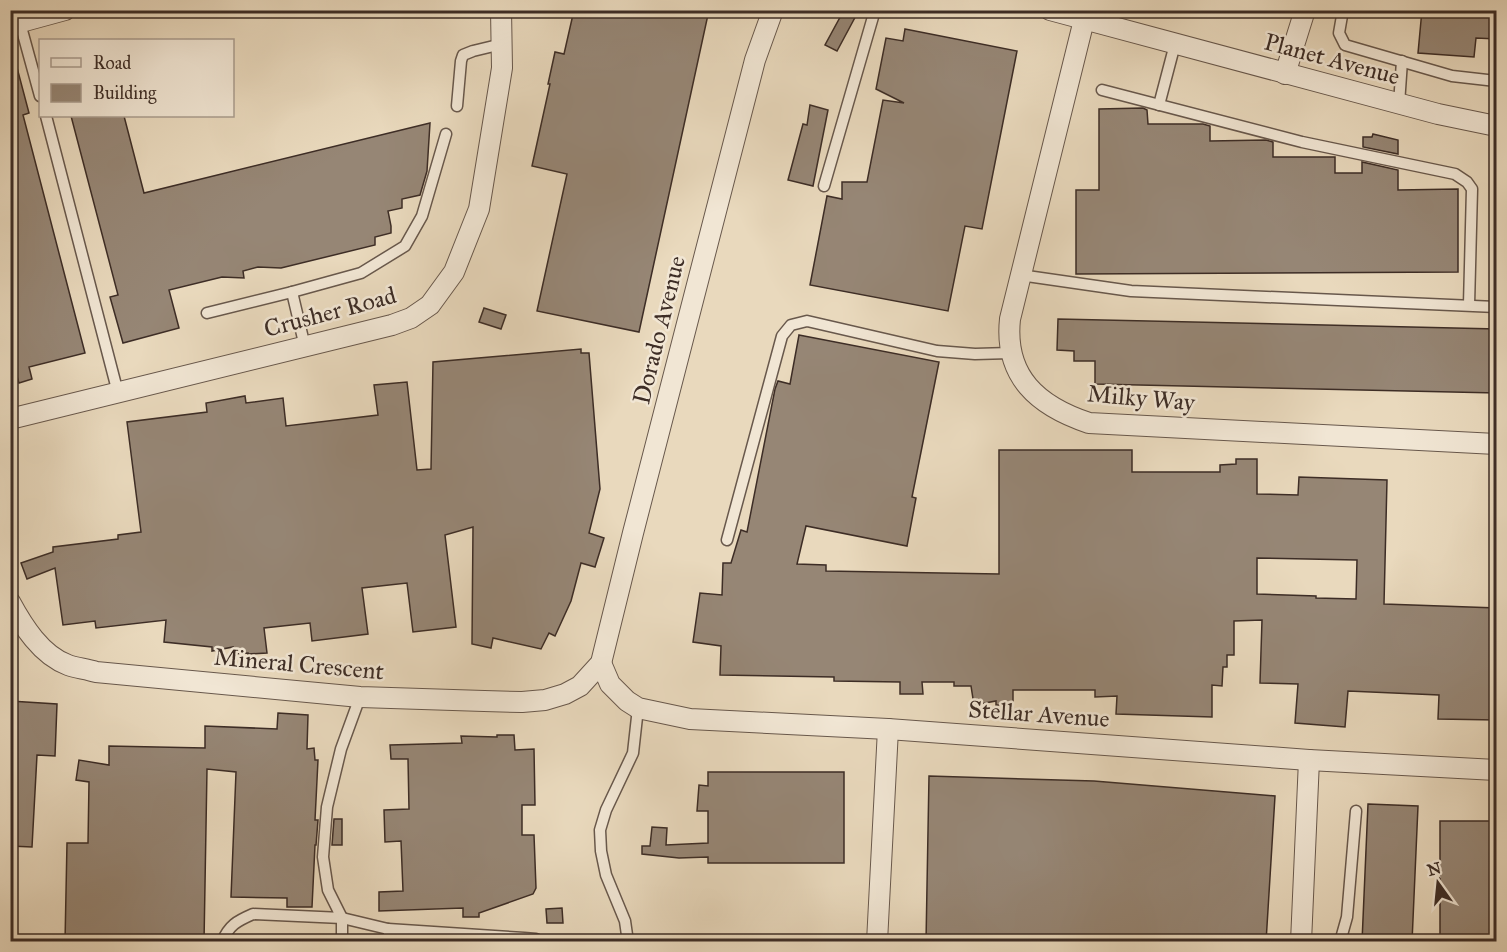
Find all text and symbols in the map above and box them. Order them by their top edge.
street label: Planet Avenue [1261,27,1403,91]
legend [39,39,234,117]
text: Road [93,52,131,74]
text: Building [93,82,157,105]
street label: Dorado Avenue [626,253,692,407]
street label: Crusher Road [261,280,399,344]
street label: Milky Way [1086,378,1197,418]
street label: Mineral Crescent [213,642,386,686]
street label: Stellar Avenue [967,694,1111,734]
north arrow [1408,853,1468,913]
text: N [1425,858,1444,880]

